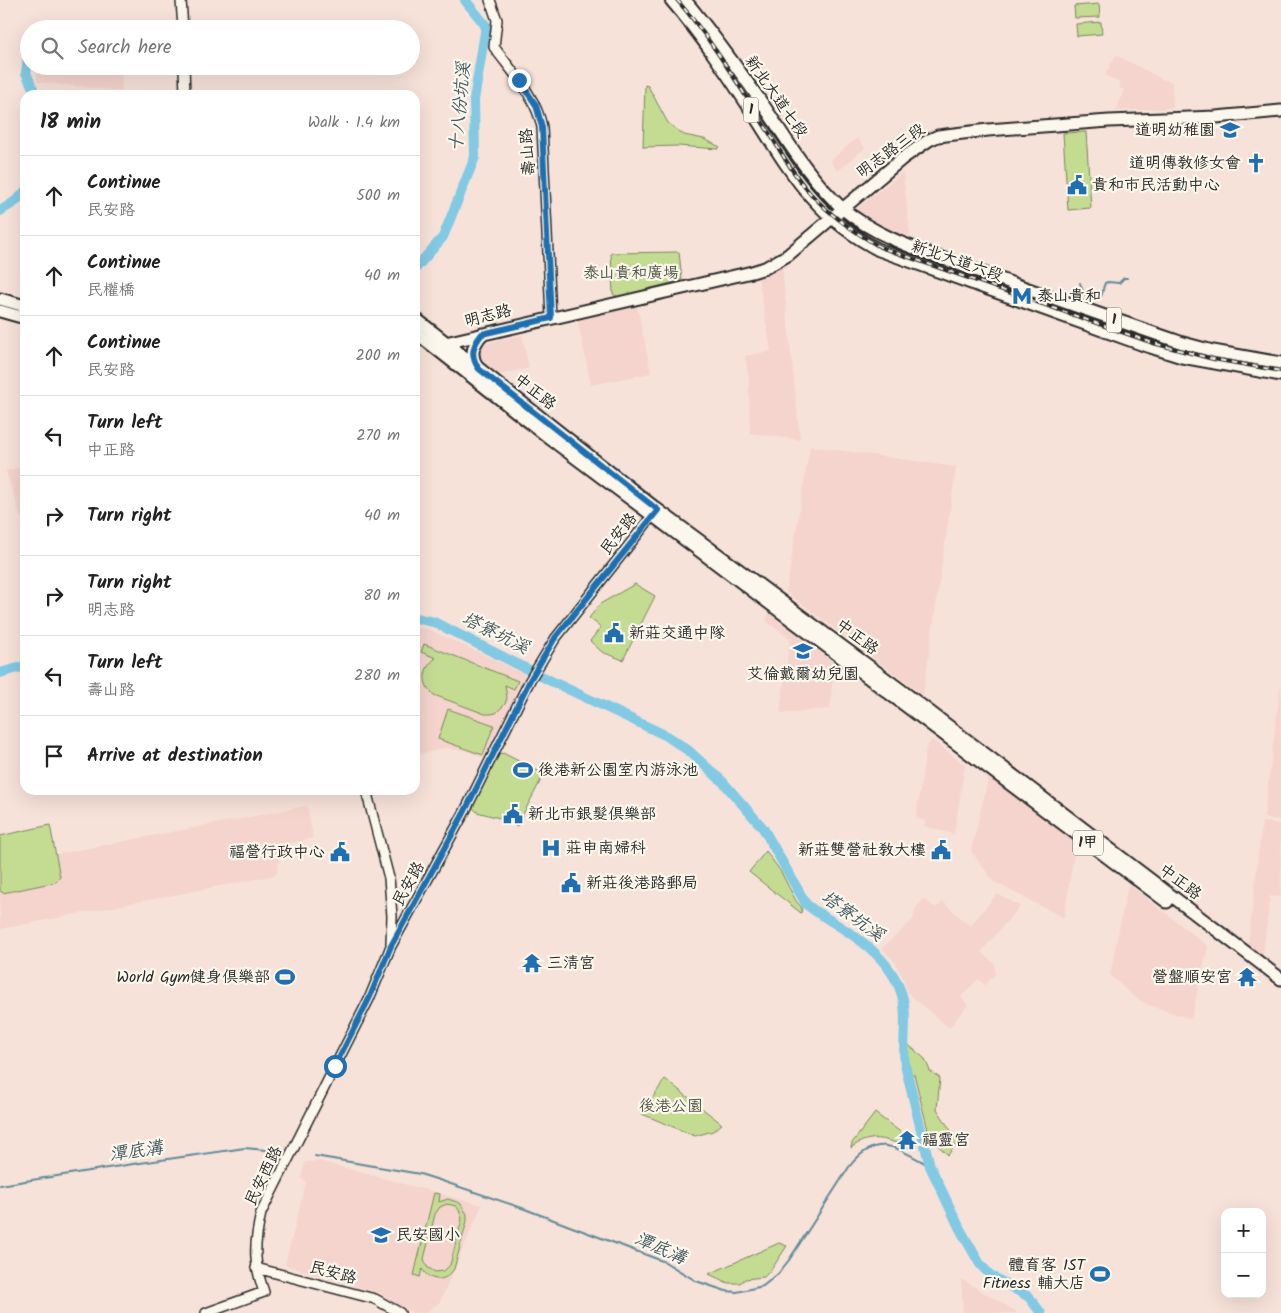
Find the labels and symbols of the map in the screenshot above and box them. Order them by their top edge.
street label: 新北大道七段 [738,51,814,143]
water label: 十八份坑溪 [443,60,479,153]
route end [508,69,531,92]
road number: 1 [744,98,758,122]
street label: 明志路三段 [851,117,931,185]
place label: 道明幼稚園 [1135,118,1215,143]
school or university icon: 道明幼稚園 [1219,119,1241,141]
street label: 壽山路 [514,127,542,177]
place label: 道明傳教修女會 [1129,151,1241,176]
church icon: 道明傳教修女會 [1245,152,1267,174]
place label: 貴和市民活動中心 [1092,173,1220,198]
public building icon: 貴和市民活動中心 [1066,174,1088,196]
street label: 新北大道六段 [908,234,1006,288]
park label: 泰山貴和廣場 [583,261,679,286]
place label: 泰山貴和 [1037,284,1101,309]
metro station icon: 泰山貴和 [1011,285,1033,307]
street label: 明志路 [462,298,514,334]
road number: 1 [1106,308,1122,332]
street label: 中正路 [508,367,562,417]
street label: 民安路 [594,507,644,561]
water label: 塔寮坑溪 [456,605,535,663]
street label: 中正路 [830,613,884,661]
place label: 新莊交通中隊 [629,621,725,646]
public building icon: 新莊交通中隊 [603,622,625,644]
school or university icon: 艾倫戴爾幼兒園 [792,640,814,662]
place label: 艾倫戴爾幼兒園 [747,662,859,687]
place label: 後港新公園室内游泳池 [538,758,698,783]
sports icon: 後港新公園室内游泳池 [512,759,534,781]
place label: 新北市銀髮俱樂部 [528,802,656,827]
public building icon: 新北市銀髮俱樂部 [502,803,524,825]
road number: 1甲 [1073,830,1103,856]
place label: 莊申南婦科 [566,836,646,861]
hospital icon: 莊申南婦科 [540,837,562,859]
place label: 新莊雙營社教大樓 [798,838,926,863]
public building icon: 新莊雙營社教大樓 [930,839,952,861]
place label: 福營行政中心 [229,840,325,865]
public building icon: 福營行政中心 [329,841,351,863]
street label: 民安路 [386,857,432,911]
street label: 中正路 [1153,858,1207,906]
place label: 新莊後港路郵局 [586,871,698,896]
public building icon: 新莊後港路郵局 [560,872,582,894]
water label: 塔寮坑溪 [814,884,890,950]
place label: 三清宮 [547,951,595,976]
temple icon: 三清宮 [521,952,543,974]
place label: World Gym健身俱樂部 [117,965,270,990]
place label: 營盤順安宮 [1152,965,1232,990]
sports icon: World Gym健身俱樂部 [274,966,296,988]
temple icon: 營盤順安宮 [1236,966,1258,988]
route start [324,1055,347,1078]
park label: 後港公園 [639,1094,703,1119]
place label: 福靈宮 [922,1128,970,1153]
temple icon: 福靈宮 [896,1129,918,1151]
water label: 潭底溝 [107,1134,167,1170]
street label: 民安西路 [239,1142,289,1210]
place label: 民安國小 [396,1223,460,1248]
school or university icon: 民安國小 [370,1224,392,1246]
water label: 潭底溝 [629,1225,692,1274]
place label: 體育客 1ST Fitness 輔大店 [983,1253,1086,1296]
street label: 民安路 [307,1255,359,1291]
sports icon: 體育客 1ST Fitness 輔大店 [1089,1263,1111,1285]

